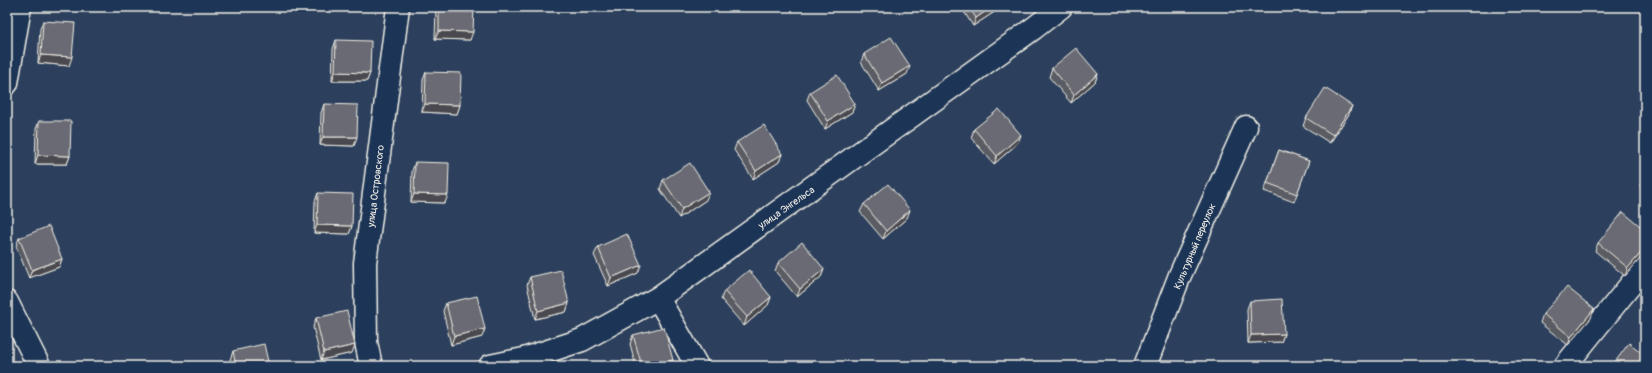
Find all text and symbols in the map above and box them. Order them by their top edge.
street label: улица Островского [365,144,387,229]
street label: улица Энгельса [755,184,817,232]
street label: Культурный переулок [1171,202,1218,291]

